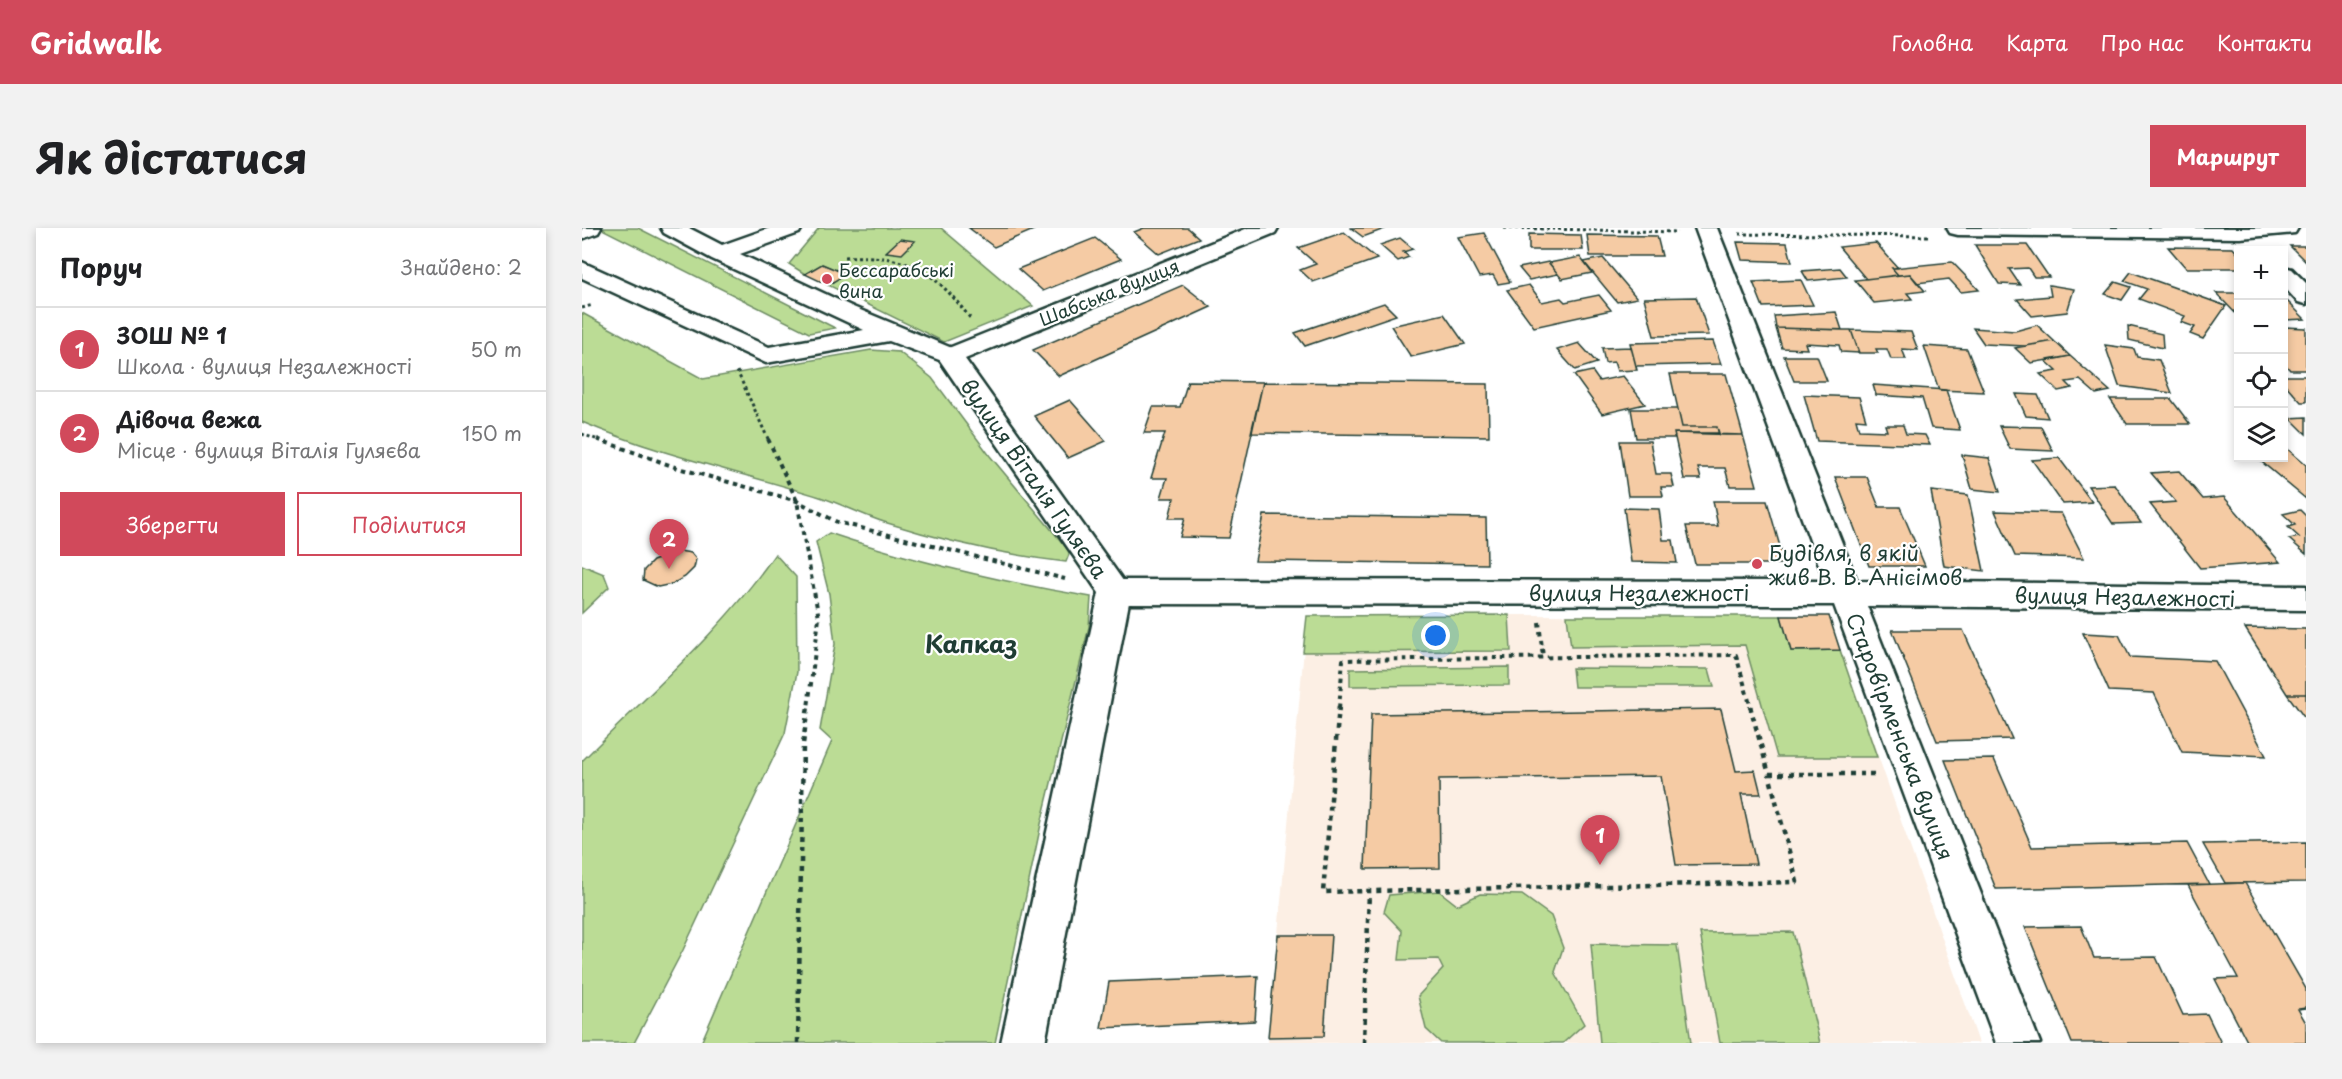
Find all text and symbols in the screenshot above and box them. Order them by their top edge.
text: Gridwalk [30,21,162,64]
text: Головна [1892,26,1973,58]
text: Карта [2006,26,2068,58]
text: Про нас [2101,26,2184,58]
text: Контакти [2217,26,2312,58]
text: Як дістатися [36,125,308,188]
button: Маршрут [2150,125,2306,187]
map controls [2234,246,2288,462]
button: + [2234,246,2288,300]
text: Поруч [60,248,143,287]
text: Знайдено: 2 [401,252,522,282]
street label: Шабська вулиця [1035,252,1183,332]
place label: Бессарабські вина [839,256,954,304]
marker: Бессарабські вина [820,272,834,286]
button: − [2234,300,2288,354]
text: ЗОШ № 1 [117,318,227,351]
text: 1 [75,334,84,364]
text: 50 m [470,334,522,364]
text: Школа · вулиця Незалежності [117,351,412,381]
button: locate [2234,354,2288,408]
street label: вулиця Віталія Гуляєва [954,372,1117,585]
text: Дівоча вежа [117,402,262,435]
button: layers [2234,408,2288,462]
text: 2 [72,418,87,448]
text: 150 m [462,418,522,448]
text: Місце · вулиця Віталія Гуляєва [117,435,420,465]
button: Зберегти [60,492,285,556]
button: Поділитися [297,492,522,556]
pin: 2 [650,520,688,569]
place label: Будівля, в якій жив В. В. Анісімов [1769,536,1962,592]
marker: Будівля, в якій жив В. В. Анісімов [1750,557,1764,571]
street label: вулиця Незалежності [1529,576,1749,608]
street label: вулиця Незалежності [2014,578,2236,614]
street label: Старовірменська вулиця [1839,608,1963,864]
your location [1421,621,1450,650]
district label: Капказ [925,625,1017,661]
pin: 1 [1580,816,1620,865]

